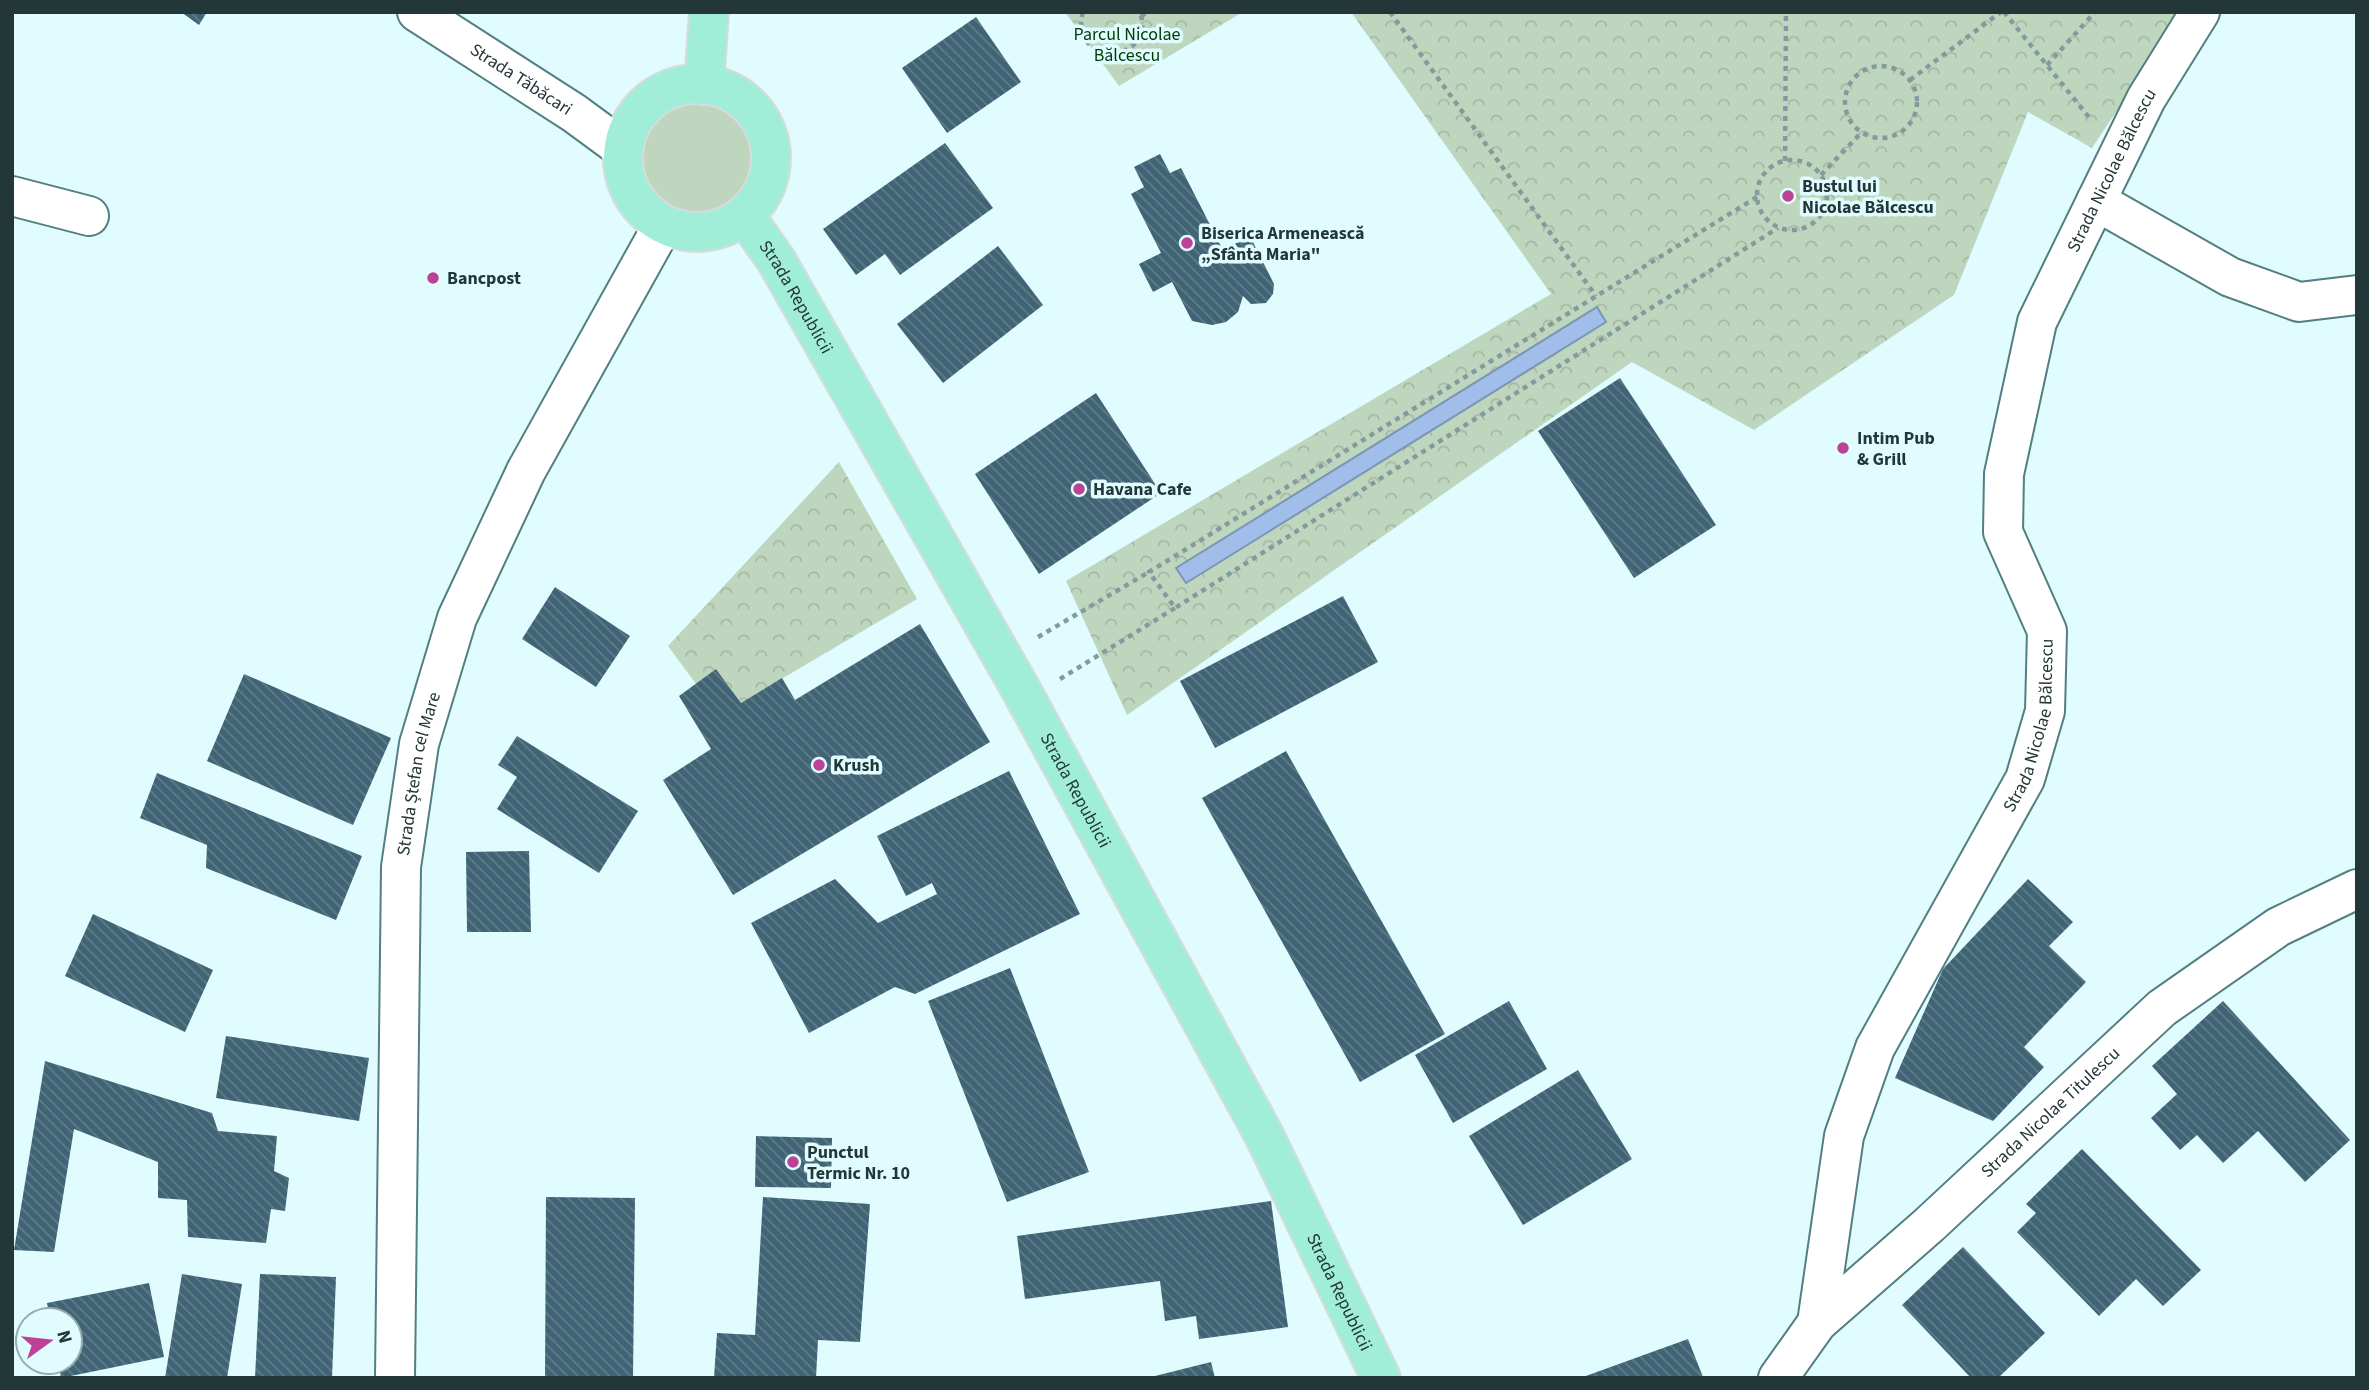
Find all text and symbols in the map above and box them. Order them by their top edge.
park label: Parcul Nicolae Bălcescu [1074,22,1181,68]
street label: Strada Tăbăcari [465,37,577,122]
street label: Strada Nicolae Bălcescu [2061,84,2163,256]
place label: Bustul lui Nicolae Bălcescu [1802,174,1934,220]
marker: Bustul lui Nicolae Bălcescu [1780,188,1796,204]
place label: Biserica Armenească „Sfânta Maria" [1201,221,1364,267]
street label: Strada Republicii [753,235,839,359]
marker: Biserica Armenească „Sfânta Maria" [1179,235,1195,251]
place label: Bancpost [447,266,521,291]
marker: Bancpost [425,270,441,286]
place label: Intim Pub & Grill [1857,426,1935,472]
marker: Intim Pub & Grill [1835,440,1851,456]
place label: Havana Cafe [1093,477,1192,502]
marker: Havana Cafe [1071,481,1087,497]
street label: Strada Nicolae Bălcescu [1997,638,2060,817]
street label: Strada Ștefan cel Mare [391,689,447,857]
street label: Strada Republicii [1034,728,1117,853]
place label: Krush [833,753,880,778]
marker: Krush [811,757,827,773]
street label: Strada Nicolae Titulescu [1976,1041,2126,1184]
place label: Punctul Termic Nr. 10 [807,1140,910,1186]
marker: Punctul Termic Nr. 10 [785,1154,801,1170]
street label: Strada Republicii [1300,1229,1378,1355]
north arrow [14,1306,84,1376]
text: N [49,1327,79,1347]

